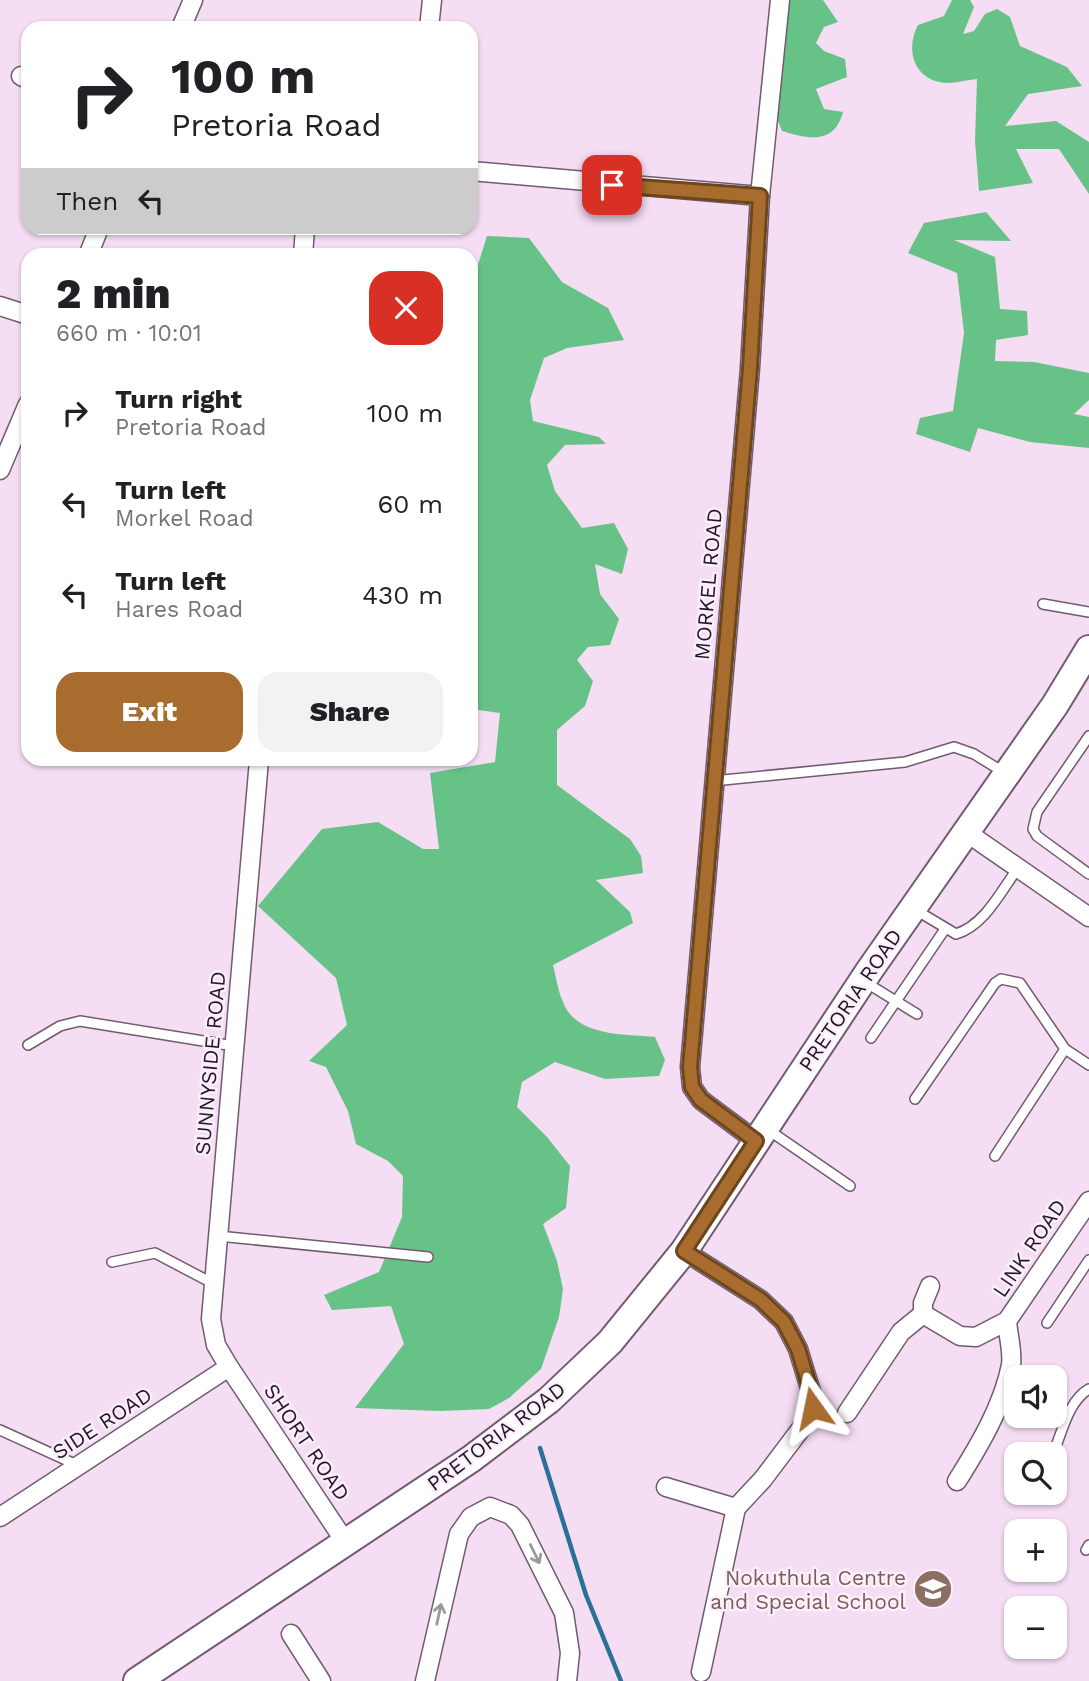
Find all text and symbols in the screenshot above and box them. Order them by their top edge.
text: 100 m [171,47,315,105]
icon: right [56,49,147,140]
text: Pretoria Road [171,106,382,144]
pin [582,155,642,215]
icon: arrive [593,166,631,204]
icon: left [132,182,170,220]
text: Then [56,186,118,216]
text: 2 min [56,269,170,318]
button: close [369,271,443,345]
text: 660 m · 10:01 [56,320,202,347]
text: Turn right [115,384,242,414]
icon: right [56,394,94,432]
text: 100 m [367,398,443,428]
text: Pretoria Road [115,414,266,441]
text: Turn left [115,475,226,505]
icon: left [56,485,94,523]
text: 60 m [377,489,443,519]
text: Morkel Road [115,505,254,532]
street label: MORKEL ROAD [689,507,727,661]
text: Turn left [115,566,226,596]
icon: left [56,576,94,614]
text: 430 m [362,580,443,610]
text: Hares Road [115,596,243,623]
button: Exit [56,672,243,752]
button: Share [257,672,443,752]
street label: PRETORIA ROAD [793,924,907,1076]
street label: SUNNYSIDE ROAD [190,970,230,1156]
street label: LINK ROAD [987,1194,1071,1302]
map controls [1004,1365,1067,1659]
button: sound [1004,1365,1067,1428]
position arrow [776,1371,850,1445]
street label: PRETORIA ROAD [422,1376,570,1496]
street label: SHORT ROAD [259,1379,355,1505]
street label: SIDE ROAD [48,1382,156,1464]
button: search [1004,1442,1067,1505]
button: + [1004,1519,1067,1582]
one-way arrow [529,1543,543,1564]
place label: Nokuthula Centre and Special School [710,1565,907,1614]
school or university icon: Nokuthula Centre and Special School [912,1568,954,1610]
button: − [1004,1596,1067,1659]
one-way arrow [433,1603,447,1626]

